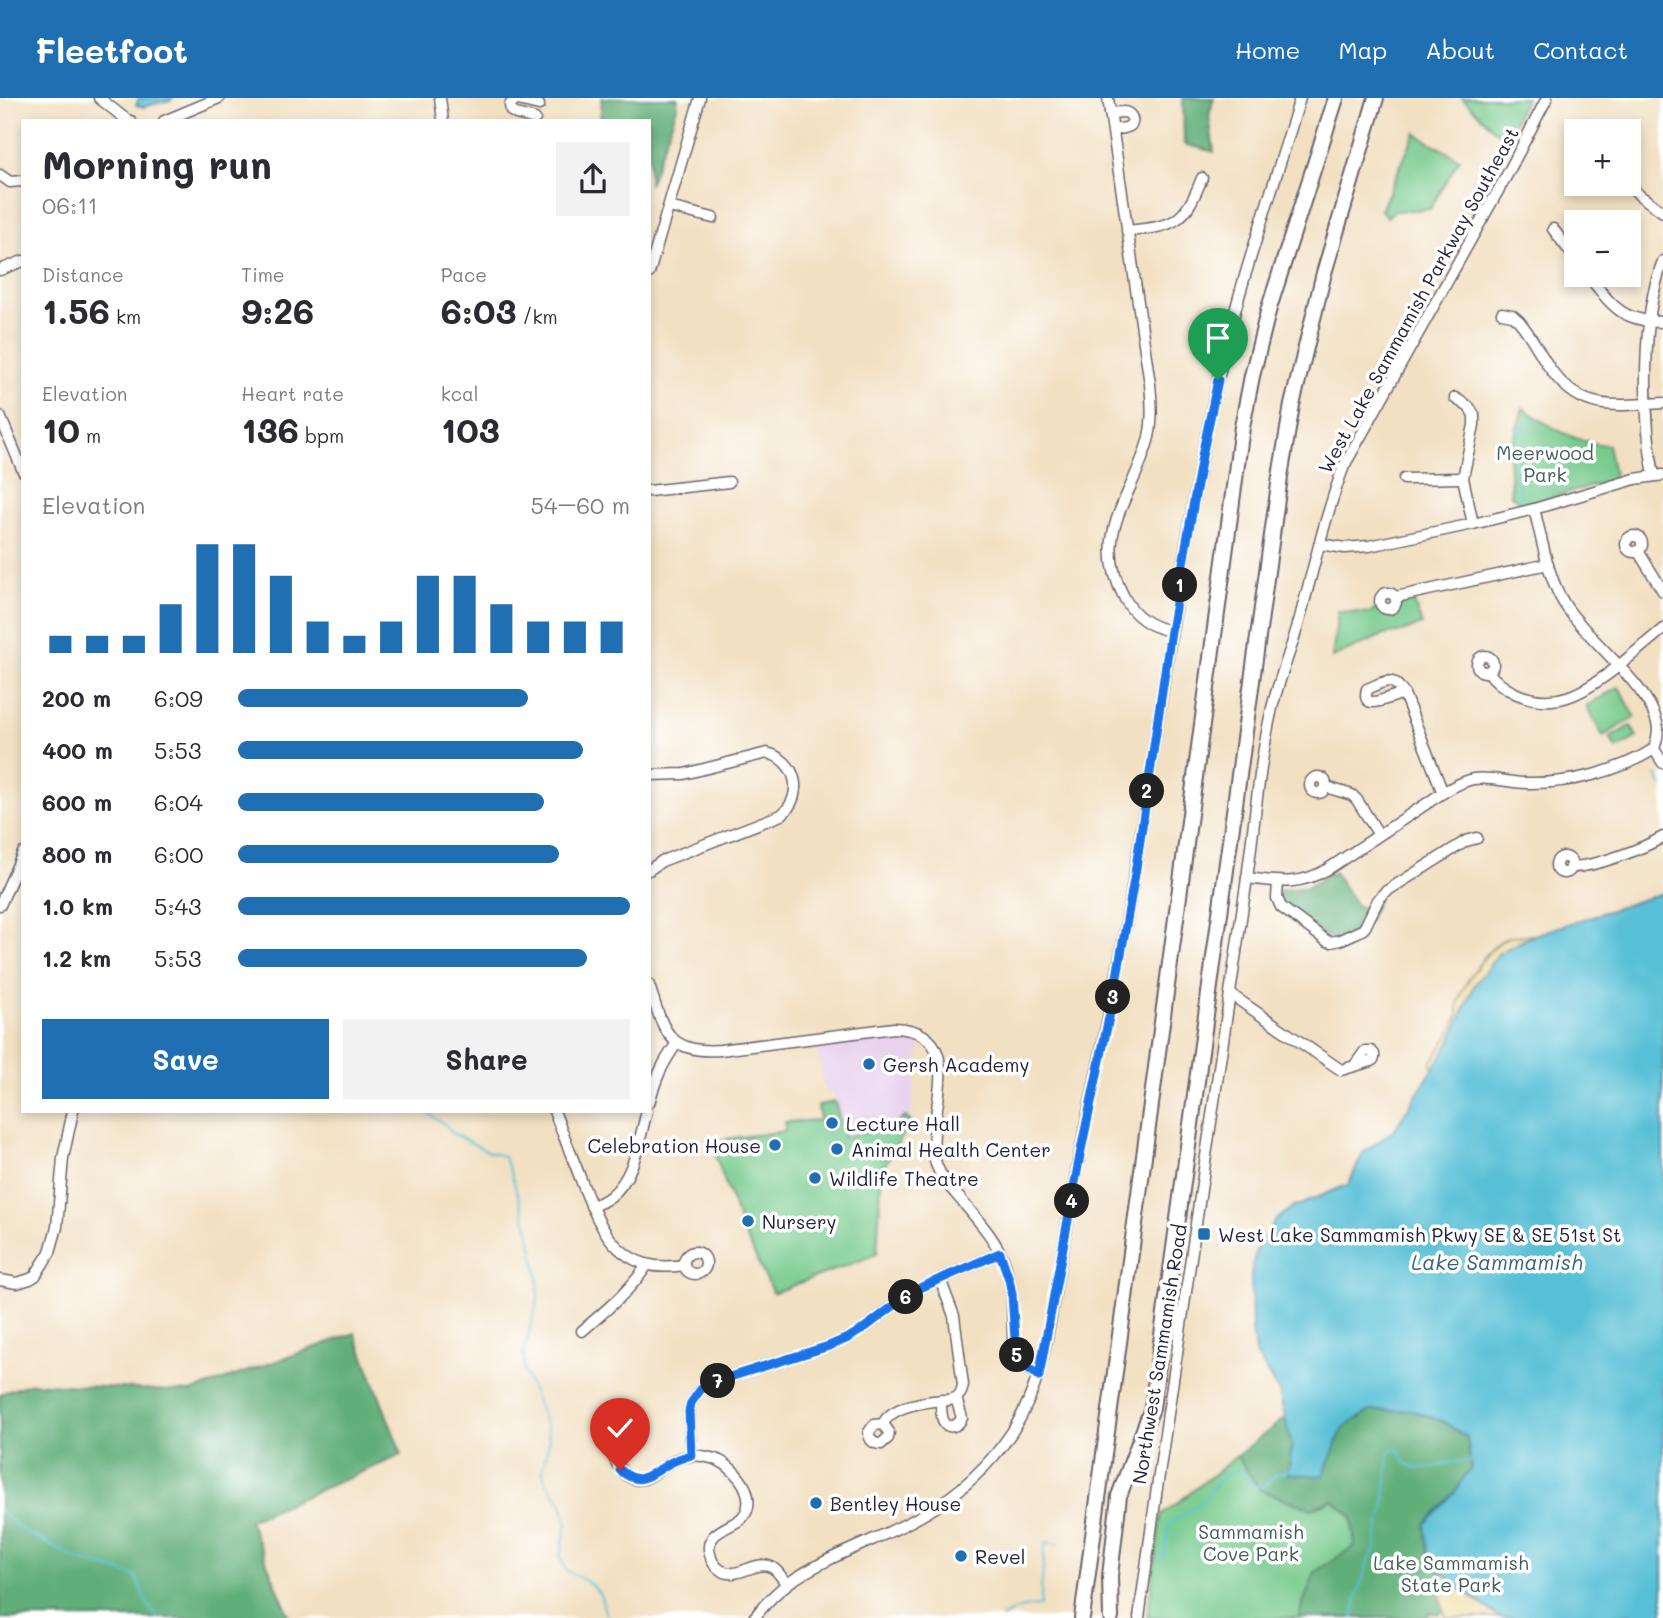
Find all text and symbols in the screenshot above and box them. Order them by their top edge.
text: Fleetfoot [35,28,188,71]
text: Home [1235,34,1300,65]
text: Map [1338,34,1387,65]
text: About [1425,34,1495,65]
text: Contact [1533,34,1628,65]
map controls [1564,119,1641,287]
button: + [1564,119,1641,196]
street label: West Lake Sammamish Parkway Southeast [1312,123,1524,477]
text: Morning run [42,139,272,189]
button: share [556,142,630,216]
text: 06:11 [42,190,98,220]
button: − [1564,210,1641,287]
text: Distance [42,262,124,287]
text: Time [241,262,285,287]
text: Pace [441,262,487,287]
text: 1.56 [42,287,110,333]
text: 9:26 [241,287,314,333]
text: 6:03 [441,287,516,333]
text: km [110,304,141,329]
text: /km [516,304,558,329]
pin [1188,308,1248,380]
icon: arrive [1199,319,1237,357]
text: Elevation [42,381,127,406]
text: Heart rate [241,381,344,406]
text: kcal [441,381,479,406]
text: 10 [42,406,80,452]
text: 136 [241,406,299,452]
text: 103 [441,406,500,452]
text: m [80,423,101,448]
text: bpm [299,423,344,448]
park label: Meerwood Park [1496,440,1594,487]
text: Elevation [42,490,145,520]
text: 54–60 m [530,490,630,520]
pin: 1 [1162,568,1198,602]
text: 1 [1175,572,1184,597]
text: 200 m [42,683,111,713]
text: 6:09 [154,683,203,713]
text: 400 m [42,735,113,765]
text: 5:53 [154,735,201,765]
pin: 2 [1130,774,1164,808]
text: 2 [1141,778,1152,803]
text: 600 m [42,787,112,817]
text: 6:04 [154,787,203,817]
text: 800 m [42,839,112,869]
text: 6:00 [154,839,203,869]
text: 1.0 km [42,891,113,921]
text: 5:43 [154,891,202,921]
text: 1.2 km [42,943,111,973]
text: 5:53 [154,943,201,973]
pin: 3 [1096,979,1130,1014]
text: 3 [1107,984,1118,1009]
button: Save [42,1019,329,1099]
button: Share [343,1019,630,1099]
place label: Gersh Academy [883,1052,1029,1077]
marker: Gersh Academy [861,1056,877,1072]
place label: Lecture Hall [846,1111,960,1136]
marker: Lecture Hall [824,1115,840,1131]
place label: Celebration House [587,1133,761,1158]
marker: Celebration House [767,1137,783,1153]
place label: Animal Health Center [851,1137,1051,1162]
marker: Animal Health Center [829,1141,845,1157]
place label: Wildlife Theatre [829,1166,979,1191]
marker: Wildlife Theatre [807,1170,823,1186]
pin: 4 [1054,1184,1090,1218]
text: 4 [1065,1188,1078,1213]
place label: Nursery [762,1209,836,1234]
marker: Nursery [740,1213,756,1229]
street label: Northwest Sammamish Road [1126,1222,1192,1486]
place label: West Lake Sammamish Pkwy SE & SE 51st St [1218,1222,1621,1247]
marker: West Lake Sammamish Pkwy SE & SE 51st St [1196,1226,1212,1242]
water label: Lake Sammamish [1411,1248,1583,1275]
pin: 6 [888,1280,923,1314]
text: 6 [900,1284,911,1309]
pin: 5 [1000,1338,1034,1372]
text: 5 [1011,1342,1022,1367]
pin: 7 [700,1364,736,1398]
text: 7 [712,1368,723,1393]
pin [590,1398,650,1470]
icon: check [601,1409,639,1447]
place label: Bentley House [830,1491,961,1516]
marker: Bentley House [808,1495,824,1511]
park label: Sammamish Cove Park [1198,1519,1304,1566]
place label: Revel [975,1544,1026,1569]
marker: Revel [953,1548,969,1564]
park label: Lake Sammamish State Park [1373,1550,1529,1597]

